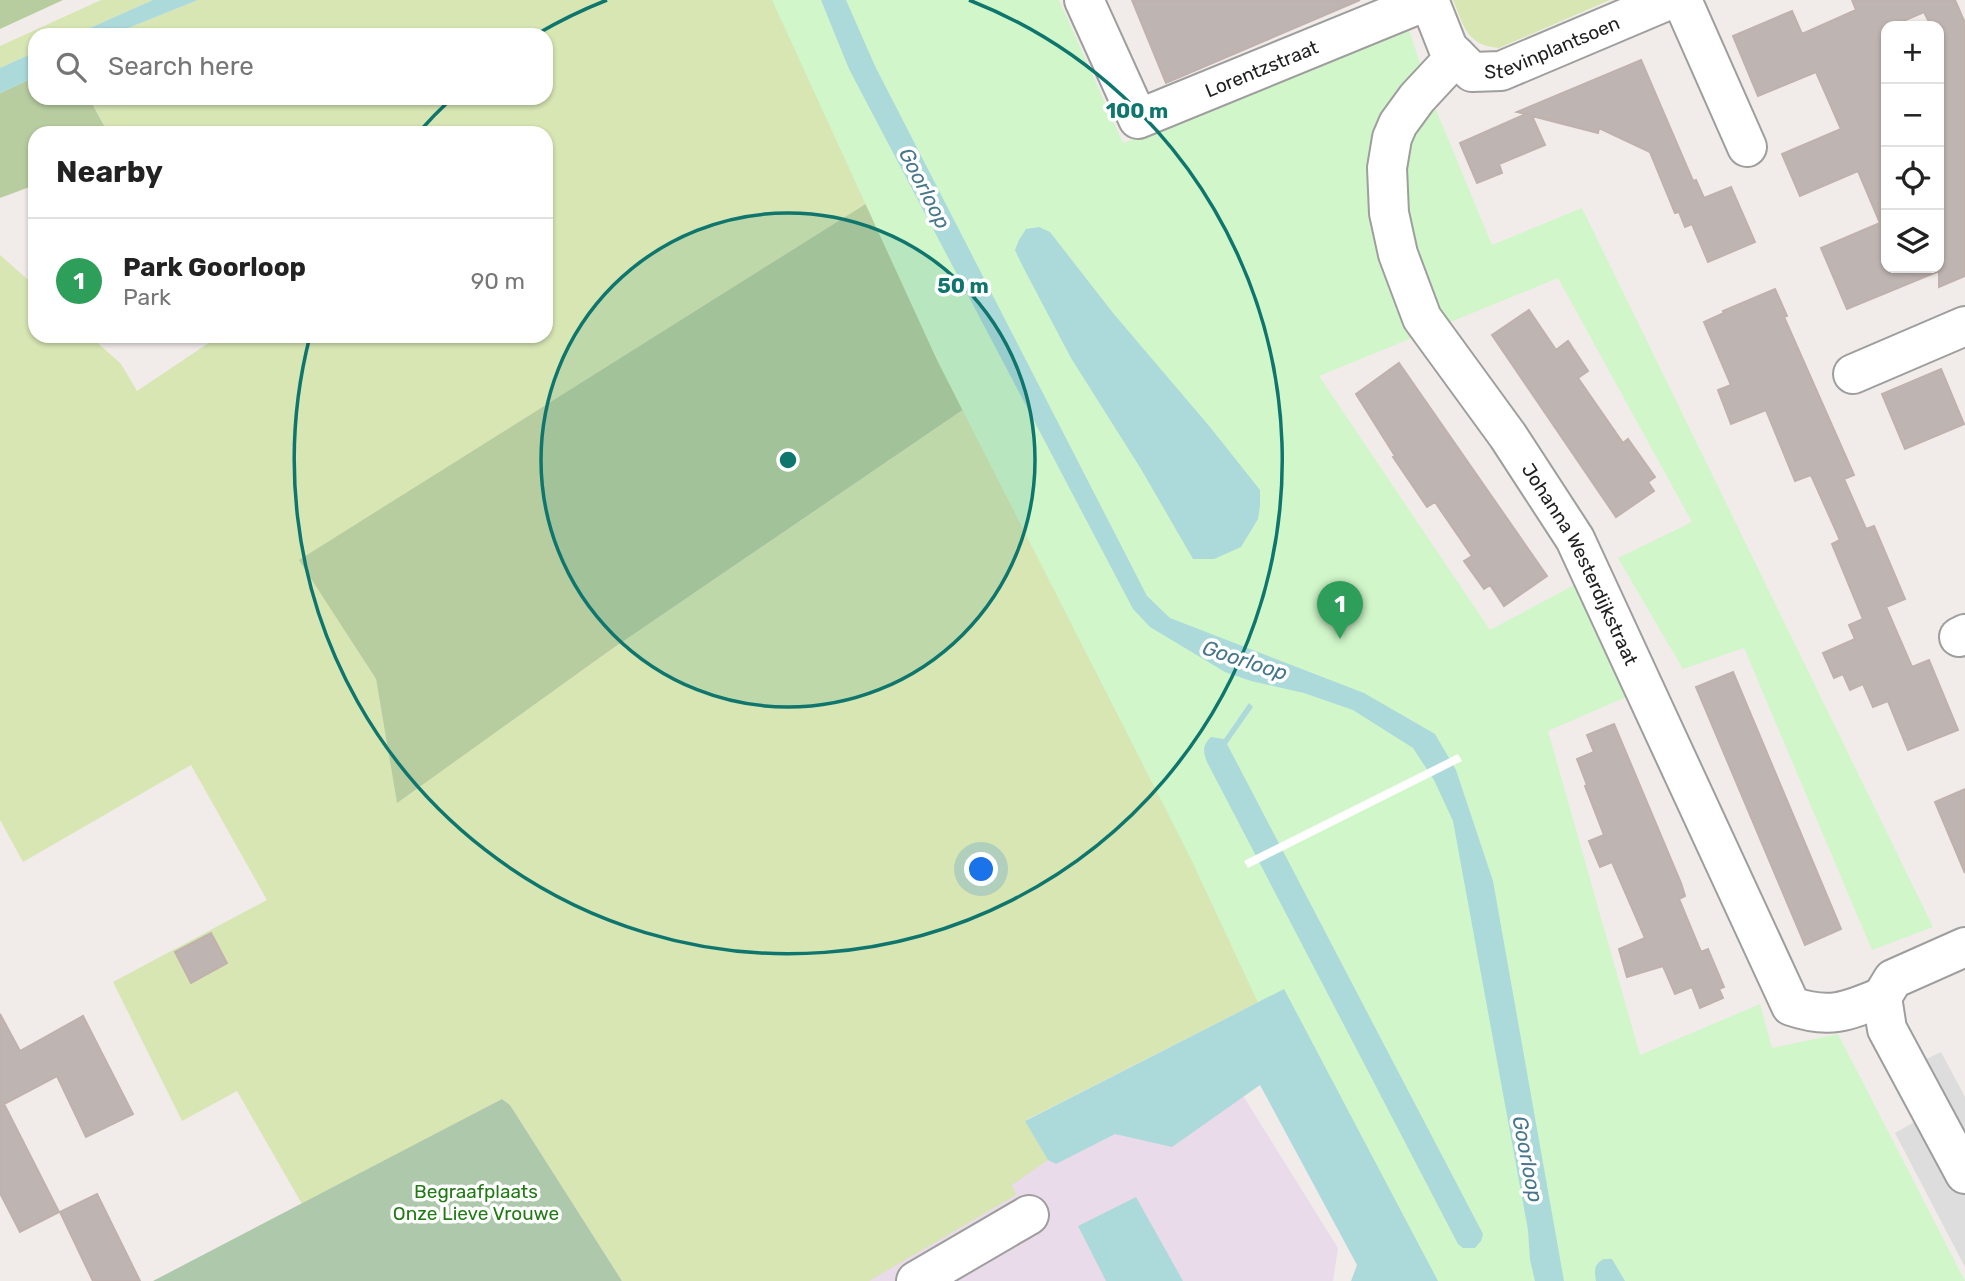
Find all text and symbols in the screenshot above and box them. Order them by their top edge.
street label: Stevinplantsoen [1484,11,1623,83]
map controls [1881,21,1944,273]
button: + [1881,21,1944,84]
search box [28,28,553,105]
street label: Lorentzstraat [1201,35,1322,102]
icon: search [52,48,90,86]
text: Search here [108,51,254,82]
button: − [1881,84,1944,147]
text: 100 m [1106,98,1168,123]
water label: Goorloop [894,143,956,233]
button: locate [1881,147,1944,210]
text: Nearby [56,154,163,190]
button: layers [1881,210,1944,273]
text: Park Goorloop [123,252,306,283]
text: 1 [73,267,85,295]
text: 90 m [471,267,525,295]
text: 50 m [937,273,989,298]
text: Park [123,283,171,311]
centre of rings [776,448,800,472]
street label: Johanna Westerdijkstraat [1517,459,1643,669]
pin: 1 [1317,581,1363,639]
water label: Goorloop [1199,635,1291,685]
your location [964,852,998,886]
water label: Goorloop [1507,1113,1549,1205]
park label: Begraafplaats Onze Lieve Vrouwe [393,1180,559,1225]

